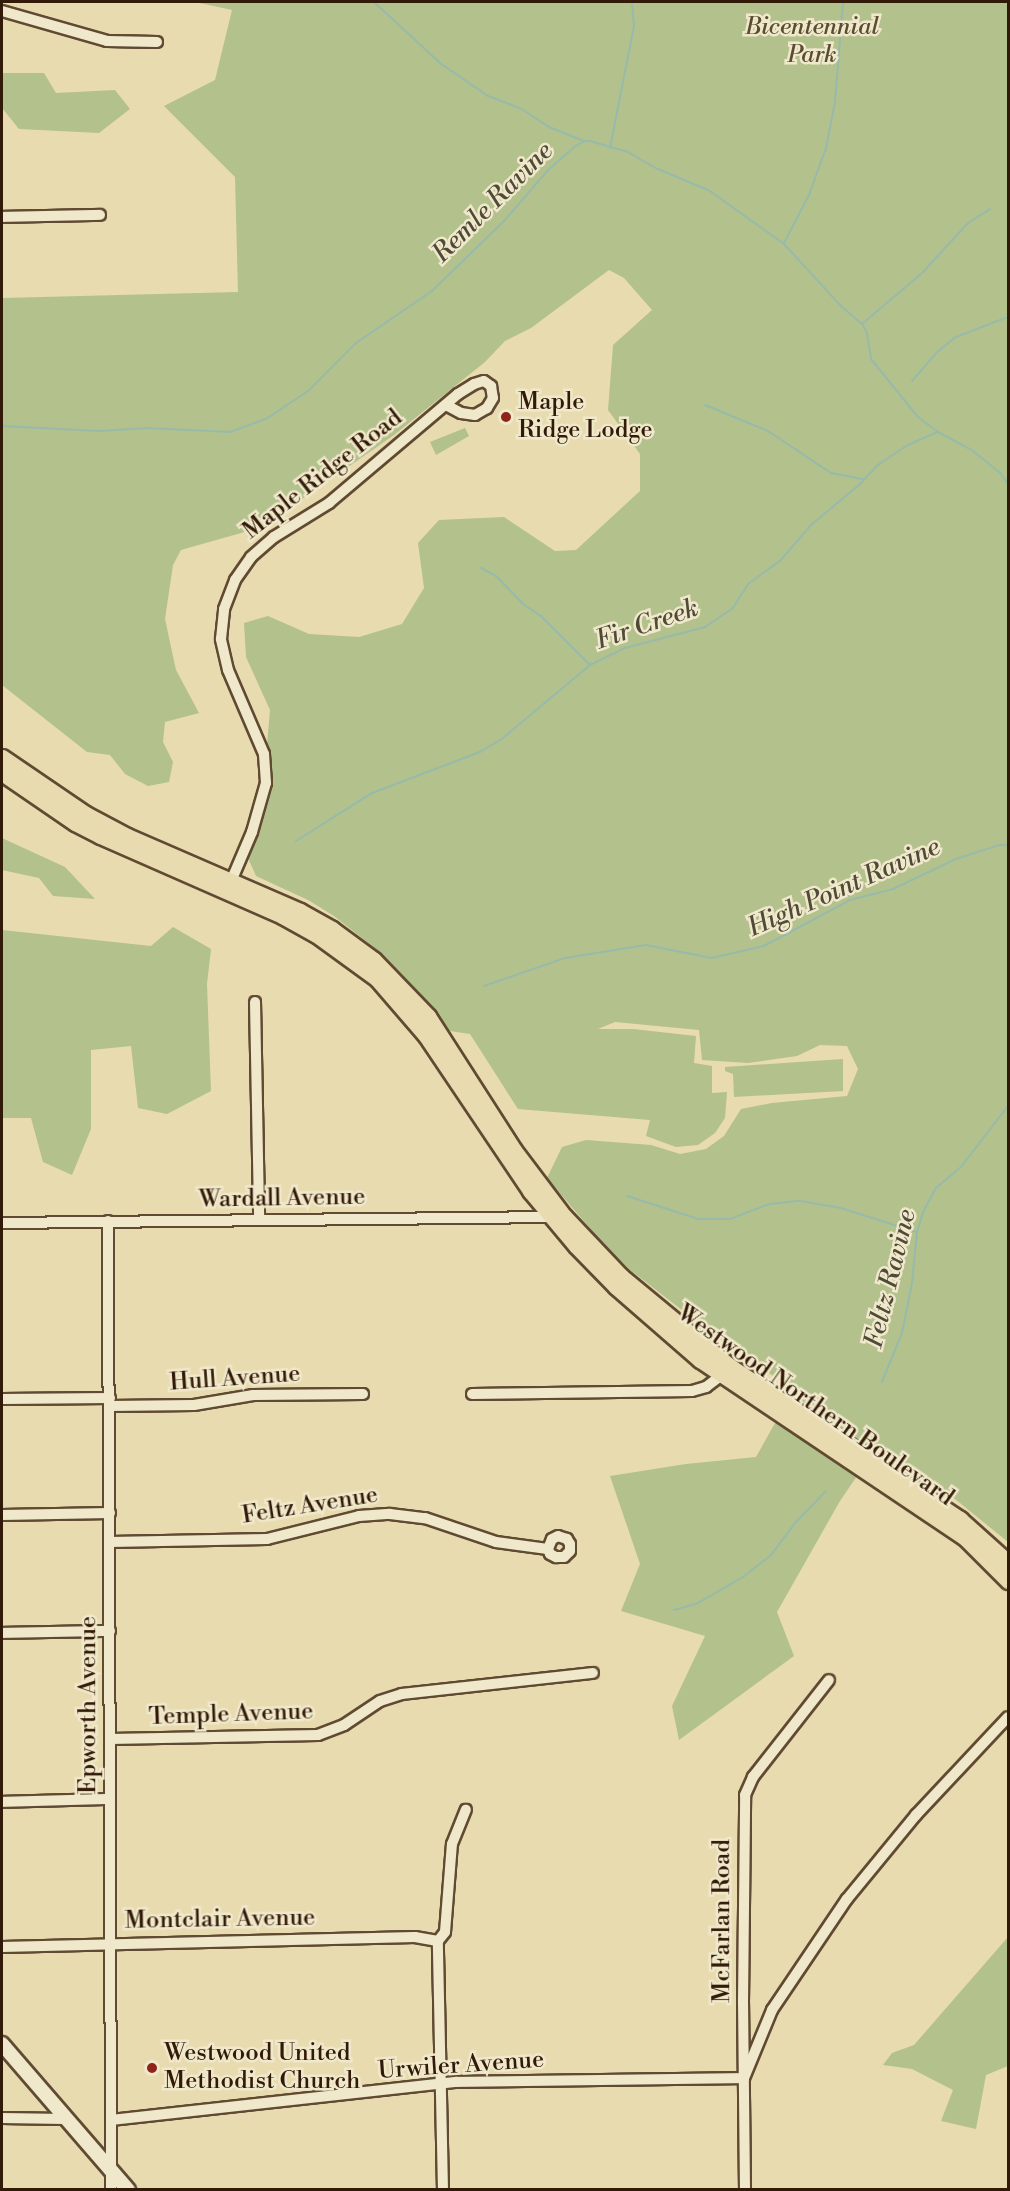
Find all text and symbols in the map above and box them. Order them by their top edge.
park label: Bicentennial Park [745,14,879,70]
water label: Remle Ravine [426,136,560,270]
place label: Maple Ridge Lodge [518,389,653,445]
street label: Maple Ridge Road [238,404,408,546]
marker: Maple Ridge Lodge [499,410,513,424]
water label: Fir Creek [591,593,703,657]
water label: High Point Ravine [743,832,945,944]
street label: Wardall Avenue [198,1183,366,1215]
water label: Feltz Ravine [859,1206,923,1352]
street label: Westwood Northern Boulevard [671,1299,959,1513]
street label: Hull Avenue [169,1360,301,1398]
street label: Feltz Avenue [240,1481,380,1531]
street label: Epworth Avenue [75,1616,103,1794]
street label: Temple Avenue [148,1698,314,1732]
street label: McFarlan Road [709,1839,737,2003]
street label: Montclair Avenue [124,1904,316,1936]
place label: Westwood United Methodist Church [164,2040,360,2096]
street label: Urwiler Avenue [377,2046,545,2086]
marker: Westwood United Methodist Church [145,2061,159,2075]

